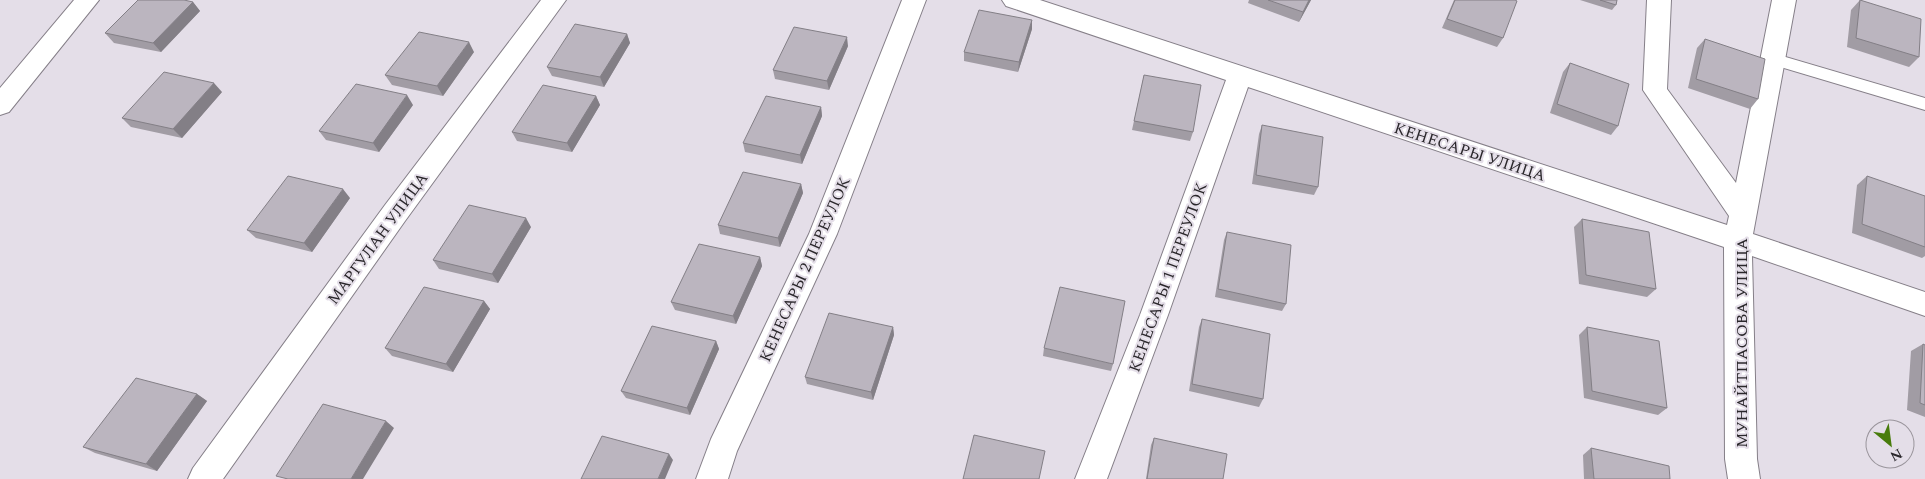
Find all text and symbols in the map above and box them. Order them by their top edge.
street label: КЕНЕСАРЫ УЛИЦА [1391,116,1549,188]
street label: МАРГУЛАН УЛИЦА [322,167,434,310]
street label: КЕНЕСАРЫ 2 ПЕРЕУЛОК [753,173,857,366]
street label: КЕНЕСАРЫ 1 ПЕРЕУЛОК [1122,179,1214,376]
street label: МУНАЙТПАСОВА УЛИЦА [1730,238,1754,448]
north arrow [1865,419,1915,469]
text: N [1886,443,1906,467]

